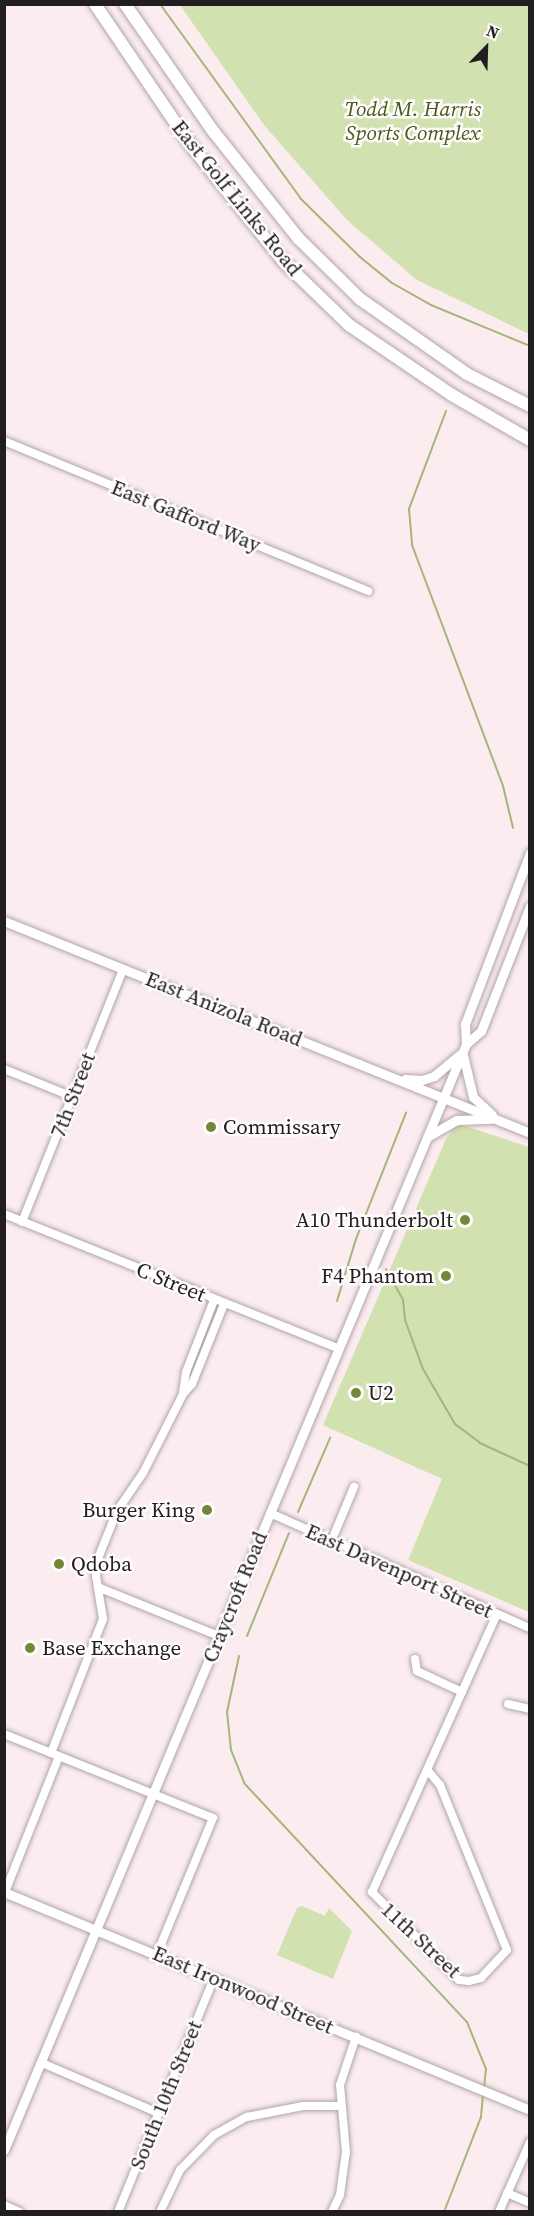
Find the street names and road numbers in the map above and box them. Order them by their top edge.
street label: East Golf Links Road [167,115,307,281]
street label: East Gafford Way [107,474,265,558]
street label: East Anizola Road [142,966,306,1052]
street label: 7th Street [45,1049,101,1141]
street label: C Street [133,1257,209,1307]
street label: East Davenport Street [302,1518,496,1624]
street label: Craycroft Road [197,1528,273,1666]
street label: 11th Street [376,1897,466,1983]
street label: East Ironwood Street [149,1940,337,2040]
street label: South 10th Street [125,2017,207,2173]

